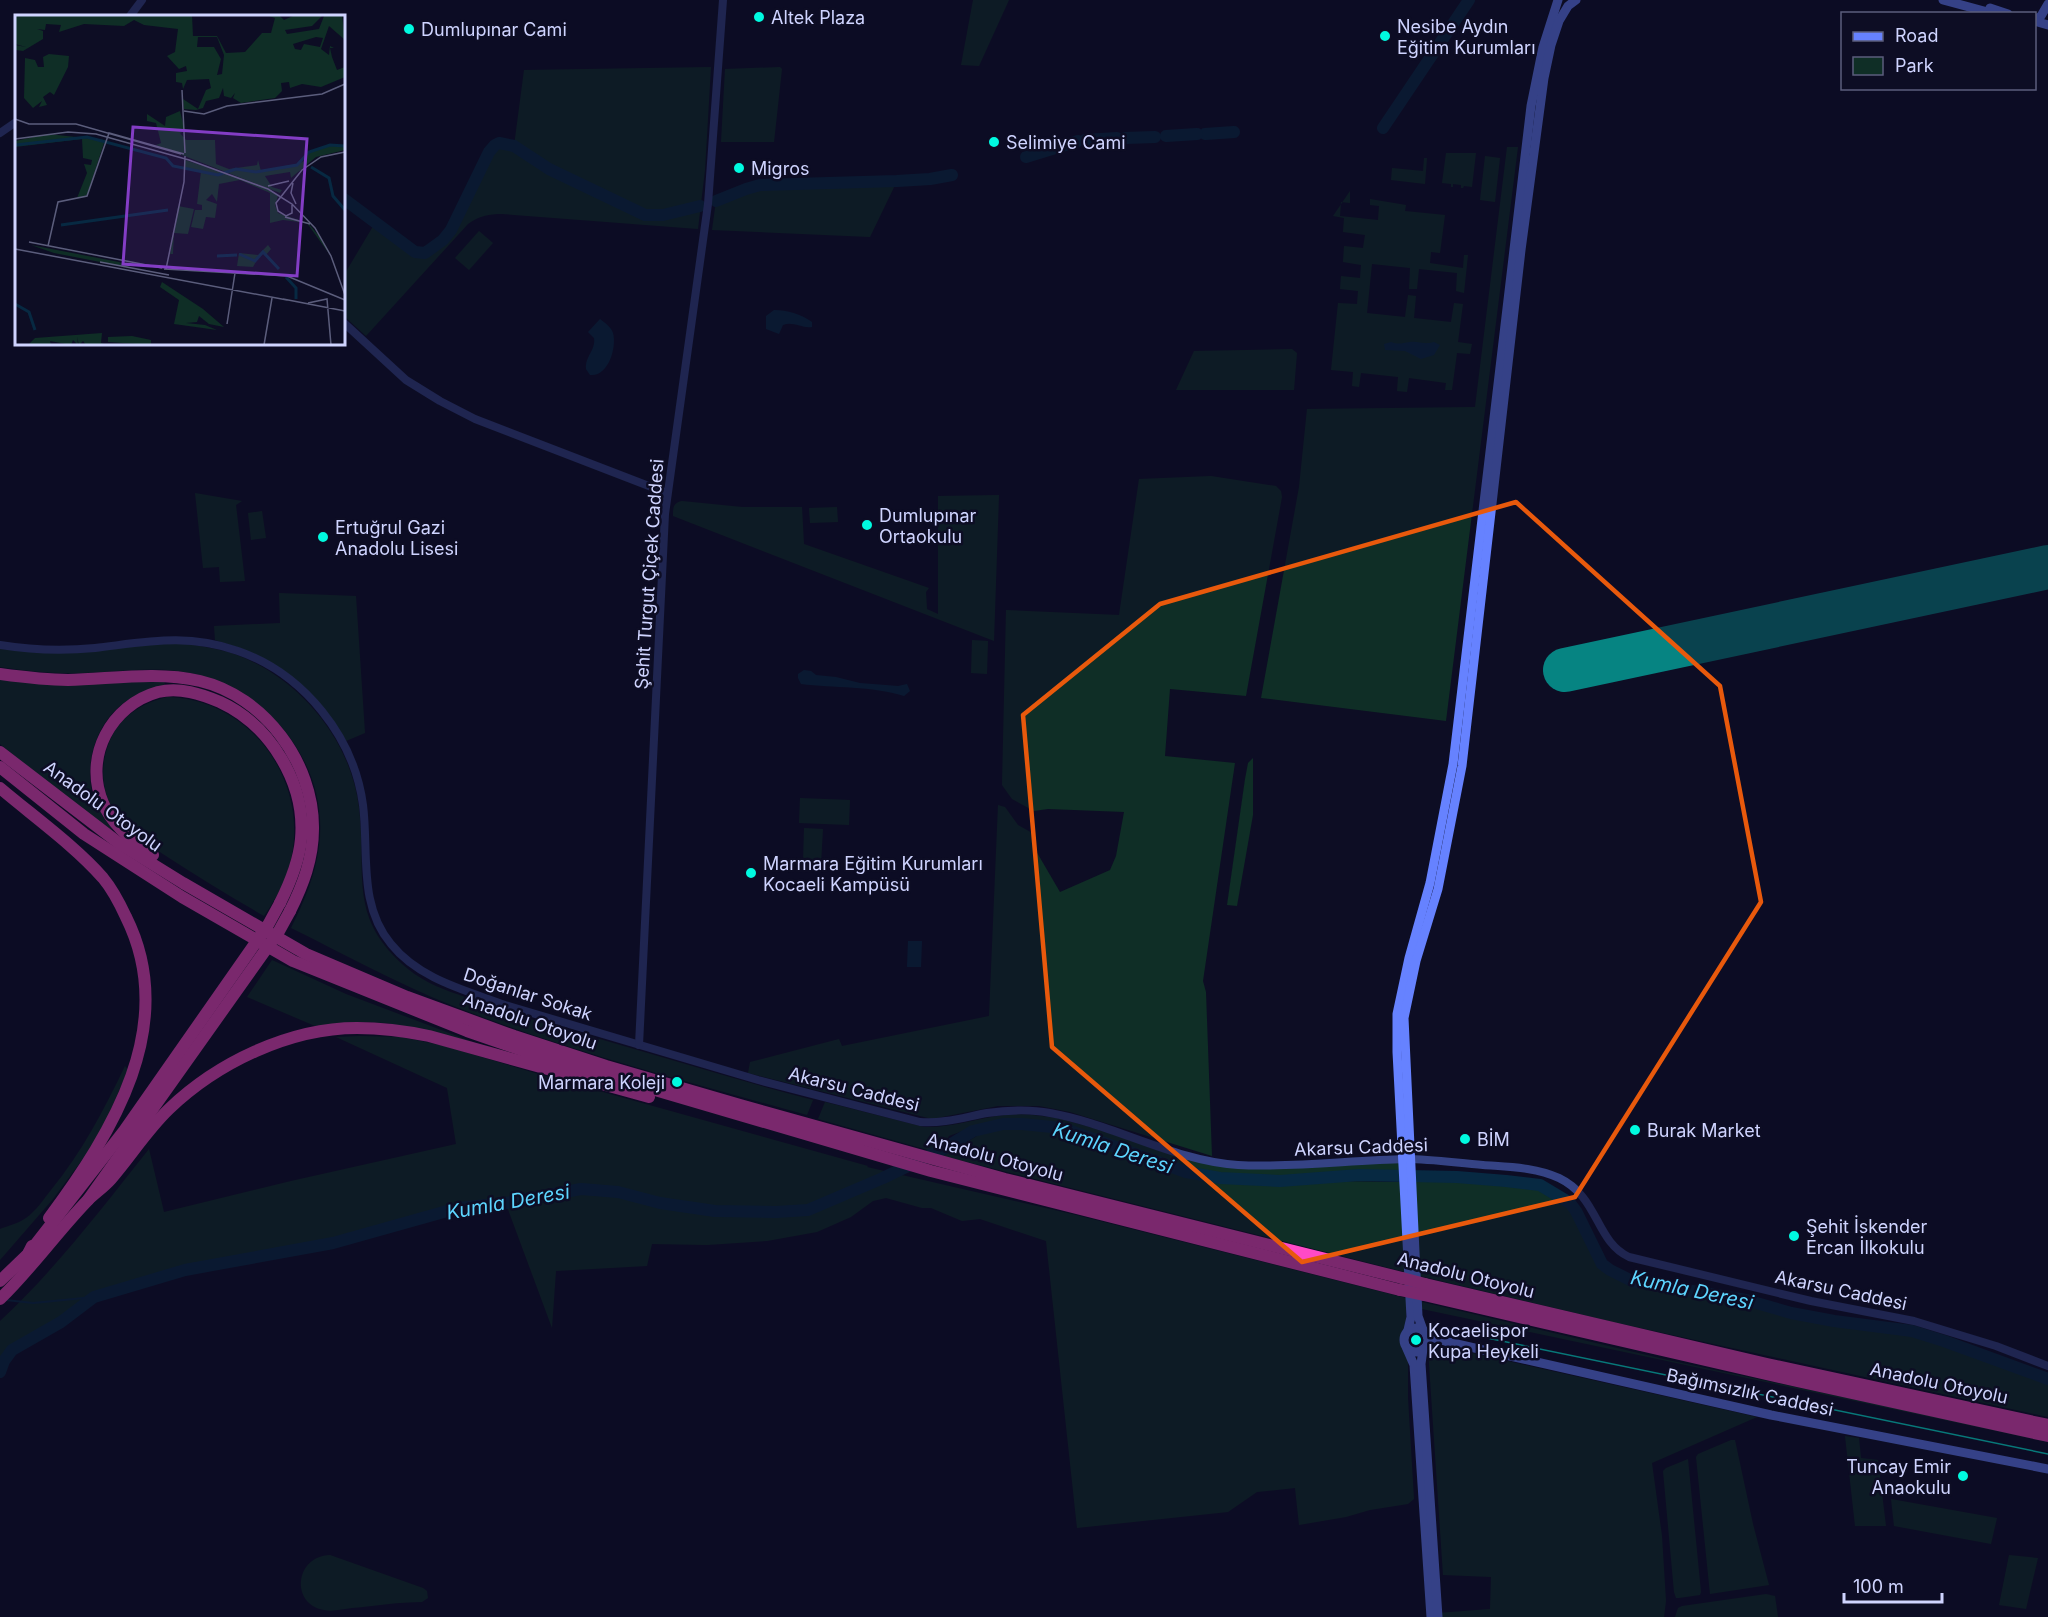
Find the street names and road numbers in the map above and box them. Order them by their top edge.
street label: Şehit Turgut Çiçek Caddesi [630,458,668,690]
street label: Anadolu Otoyolu [40,756,166,856]
street label: Doğanlar Sokak [461,963,595,1025]
street label: Anadolu Otoyolu [460,988,600,1054]
street label: Akarsu Caddesi [786,1063,922,1115]
street label: Anadolu Otoyolu [924,1129,1066,1185]
street label: Akarsu Caddesi [1294,1134,1428,1160]
street label: Anadolu Otoyolu [1395,1248,1537,1302]
street label: Akarsu Caddesi [1773,1266,1909,1314]
street label: Anadolu Otoyolu [1868,1358,2010,1408]
street label: Bağımsızlık Caddesi [1665,1364,1835,1420]

